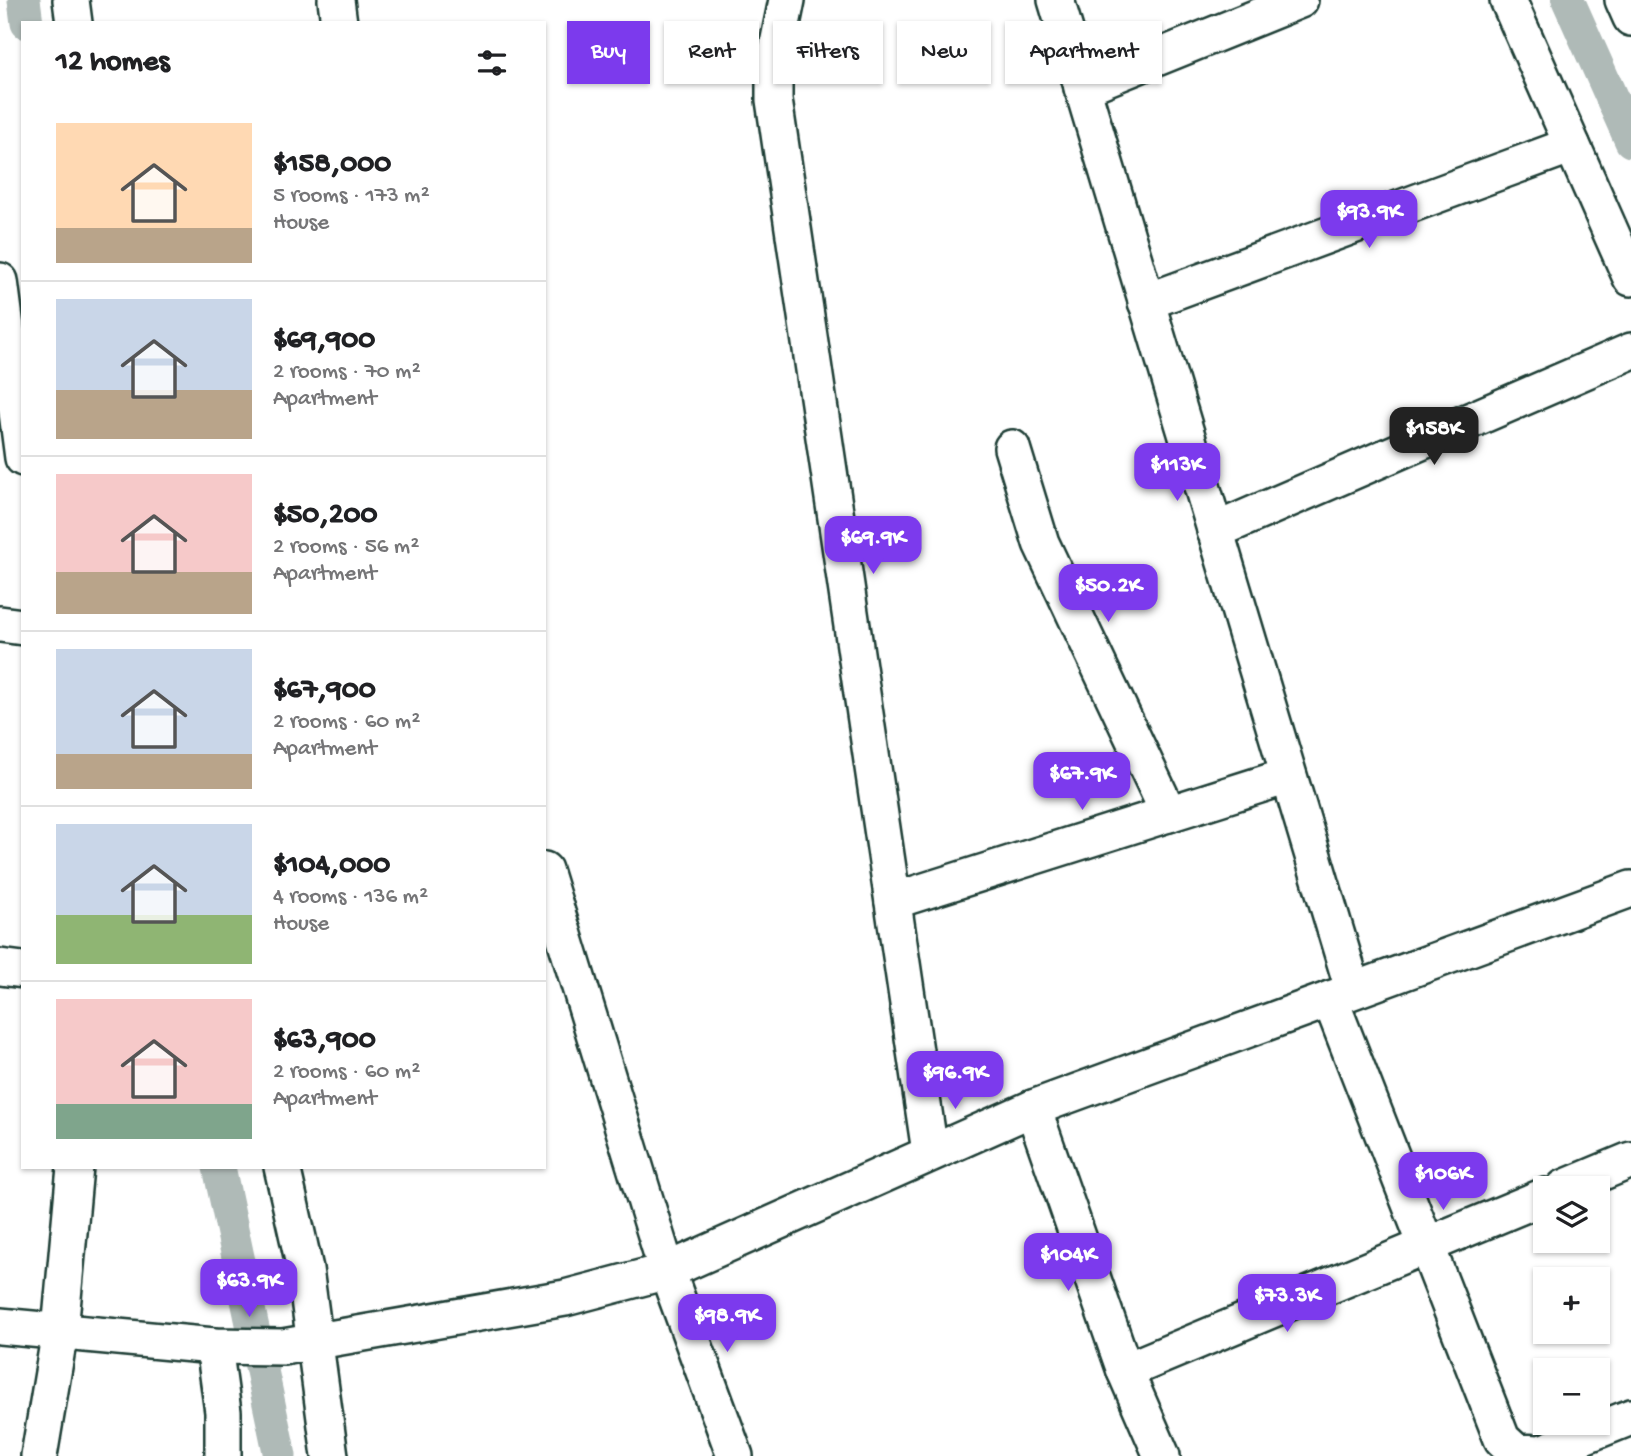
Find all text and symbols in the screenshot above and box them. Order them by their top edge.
chip: Buy [567,21,650,84]
chip: Rent [664,21,759,84]
chip: Filters [773,21,883,84]
chip: New [897,21,991,84]
chip: Apartment [1005,21,1162,84]
icon: filters [473,44,511,82]
text: 12 homes [56,46,169,81]
text: $158,000 [273,148,391,183]
icon: home [112,151,196,235]
text: 5 rooms · 173 m² [273,183,430,210]
pin: $93.9K [1312,190,1426,250]
text: $93.9K [1336,199,1402,226]
text: House [273,210,329,237]
text: $69,900 [273,324,375,359]
icon: home [112,327,196,411]
text: 2 rooms · 70 m² [273,359,421,386]
text: Apartment [273,386,377,413]
pin: $158K [1385,407,1483,467]
text: $158K [1406,416,1462,443]
pin: $113K [1128,444,1226,503]
text: $113K [1150,452,1204,479]
text: $50,200 [273,499,378,534]
icon: home [112,502,196,586]
pin: $69.9K [816,516,930,576]
text: $69.9K [841,525,905,552]
text: 2 rooms · 56 m² [273,534,419,561]
text: Apartment [273,561,377,588]
pin: $50.2K [1051,564,1165,624]
text: $50.2K [1075,573,1141,600]
text: $67,900 [273,674,376,709]
icon: home [112,677,196,761]
text: 2 rooms · 60 m² [273,709,420,736]
text: Apartment [273,736,377,763]
pin: $67.9K [1025,752,1139,812]
text: $67.9K [1049,761,1115,788]
text: $104,000 [273,849,390,884]
icon: home [112,852,196,936]
text: 4 rooms · 136 m² [273,884,428,911]
text: House [273,911,329,938]
text: $63,900 [273,1024,376,1059]
icon: home [112,1027,196,1111]
pin: $96.9K [898,1052,1012,1111]
text: 2 rooms · 60 m² [273,1059,420,1086]
text: $96.9K [923,1060,987,1087]
text: Apartment [273,1086,377,1113]
pin: $106K [1394,1152,1492,1212]
text: $106K [1414,1161,1472,1188]
map controls [1533,1176,1610,1435]
button: layers [1533,1176,1610,1253]
pin: $104K [1019,1234,1117,1293]
text: $104K [1040,1242,1096,1269]
pin: $63.9K [192,1260,306,1319]
button: + [1533,1267,1610,1344]
text: $63.9K [216,1268,282,1295]
pin: $73.3K [1230,1274,1344,1334]
text: $73.3K [1254,1283,1320,1310]
pin: $98.9K [670,1294,784,1354]
text: $98.9K [694,1303,760,1330]
button: − [1533,1358,1610,1435]

